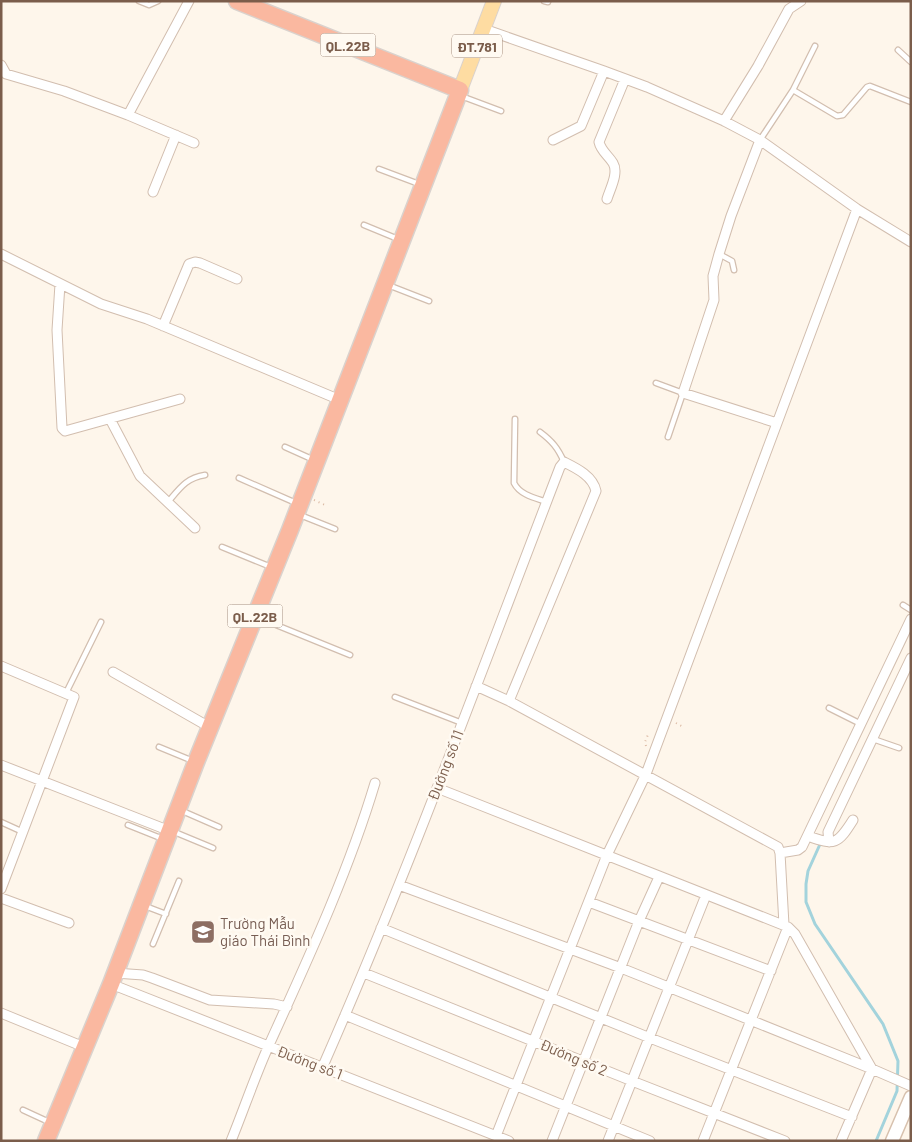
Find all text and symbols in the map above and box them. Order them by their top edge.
road number: QL.22B [320,34,376,56]
road number: ĐT.781 [452,34,502,58]
road number: QL.22B [228,604,282,628]
street label: Đường số 11 [423,727,467,803]
place label: Trường Mẫu giáo Thái Bình [220,914,310,949]
school or university icon: Trường Mẫu giáo Thái Bình [190,919,216,945]
street label: Đường số 2 [538,1035,610,1079]
street label: Đường số 1 [275,1041,345,1083]

